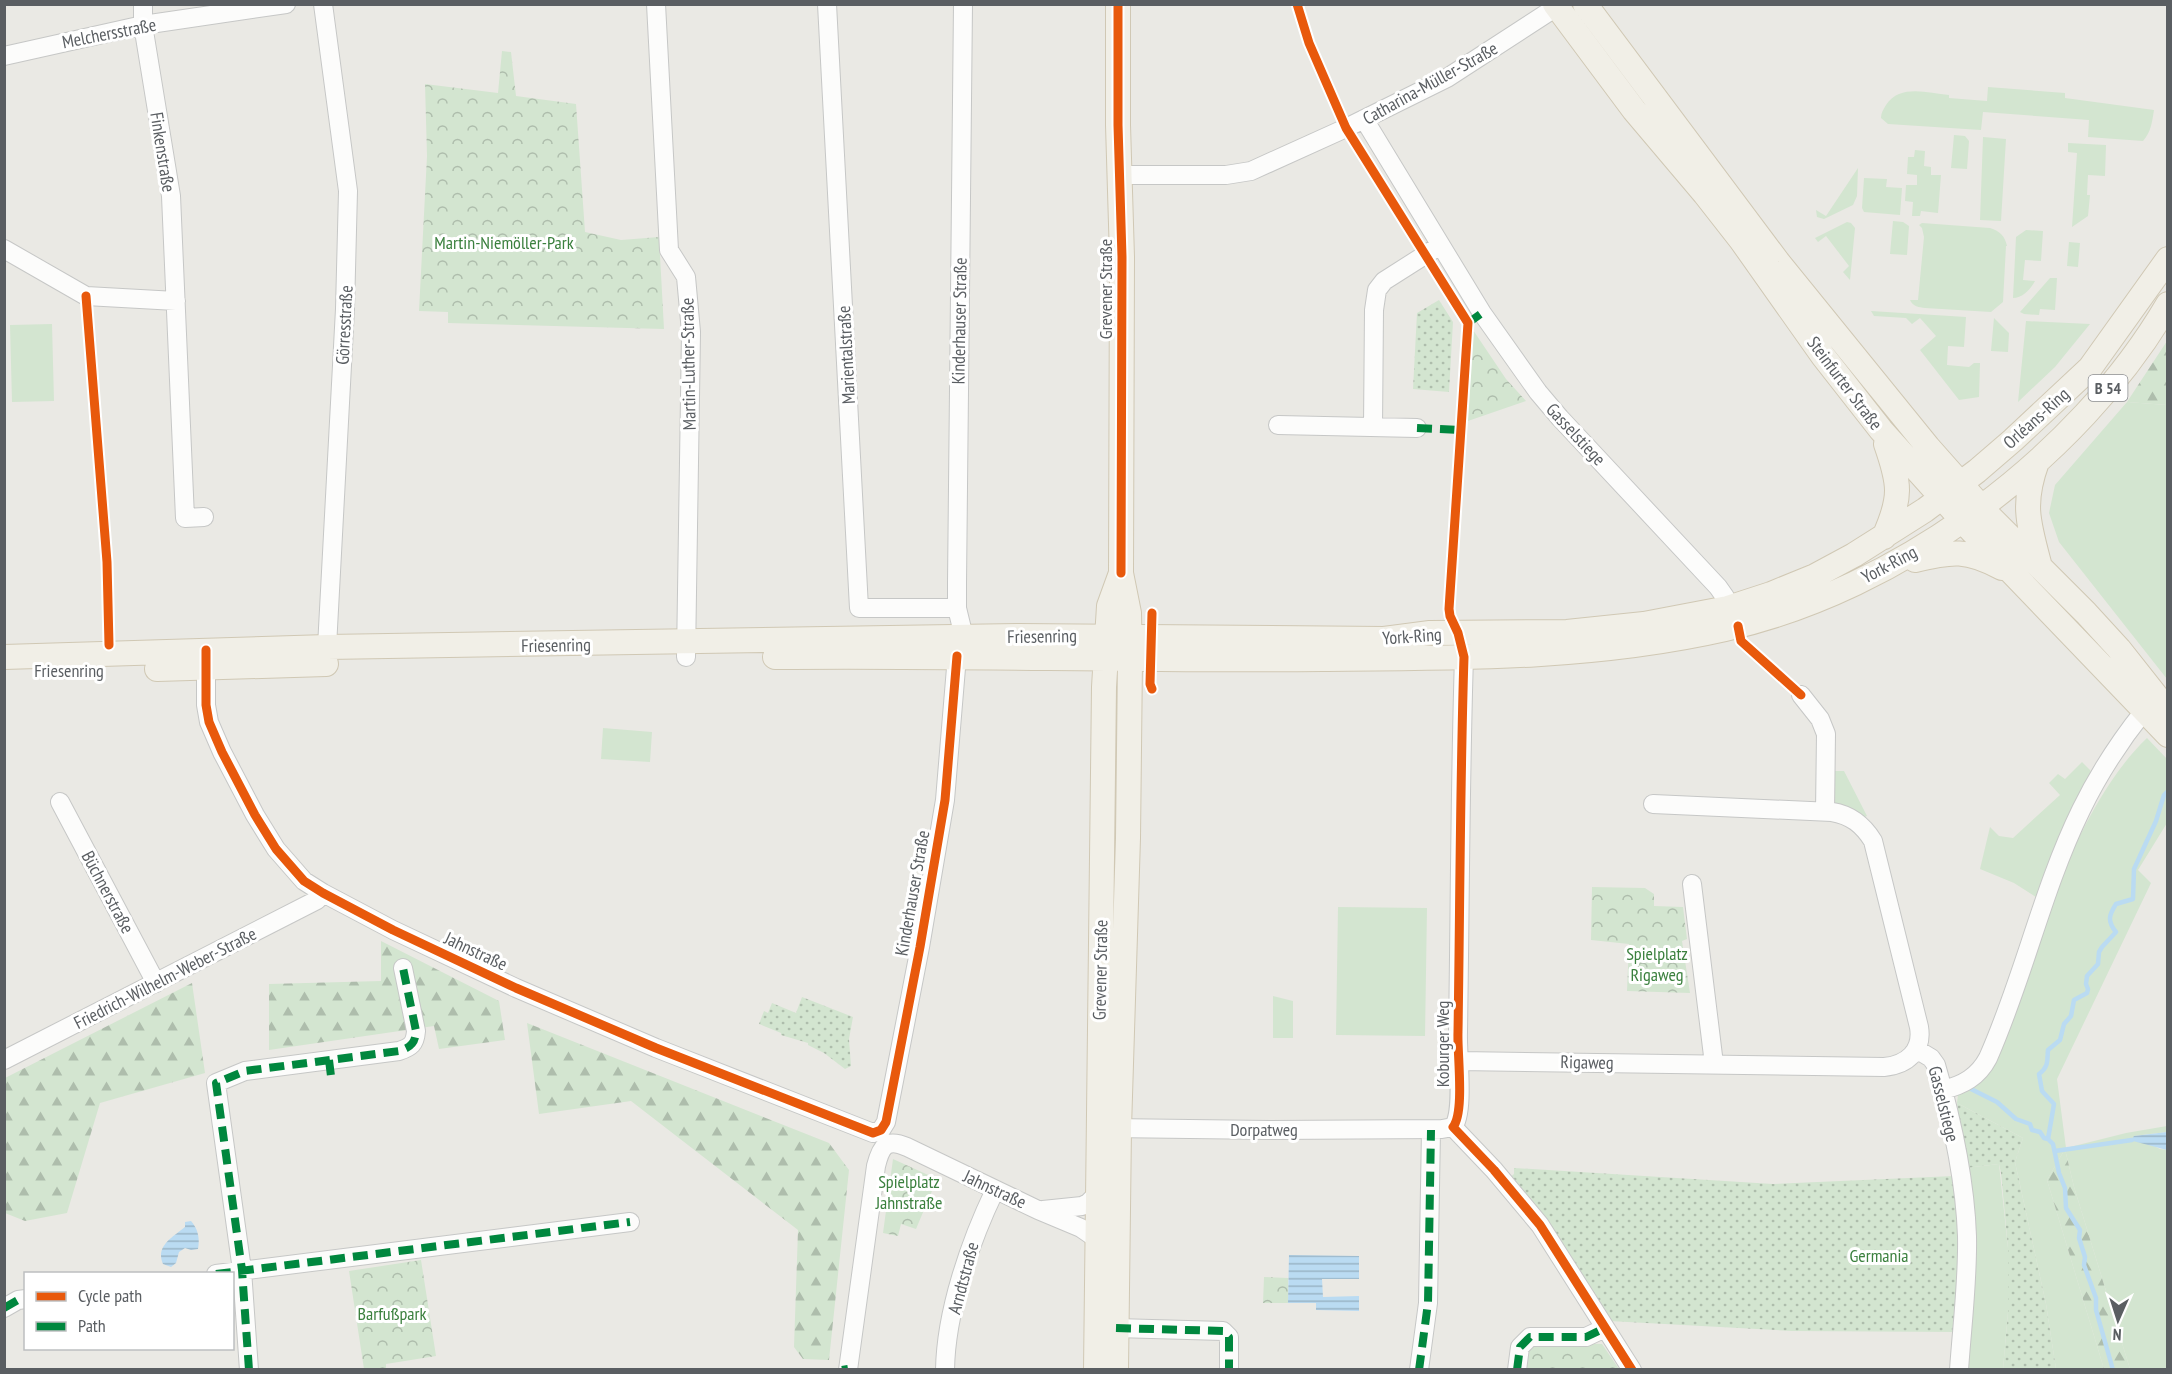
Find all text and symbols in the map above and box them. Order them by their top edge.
street label: Melchersstraße [60,13,158,53]
street label: Catharina-Müller-Straße [1359,36,1501,130]
street label: Finkenstraße [145,110,181,194]
park label: Martin-Niemöller-Park [434,231,574,254]
street label: Grevener Straße [1094,239,1117,339]
street label: Kinderhauser Straße [946,257,972,385]
street label: Görresstraße [330,285,358,365]
street label: Martin-Luther-Straße [675,298,701,430]
street label: Marientalstraße [832,305,860,405]
street label: Steinfurter Straße [1802,332,1888,434]
road number: B 54 [2088,375,2128,401]
street label: Orléans-Ring [1998,382,2074,454]
street label: Gasselstiege [1541,398,1611,470]
street label: York-Ring [1857,540,1921,588]
street label: York-Ring [1382,622,1442,650]
street label: Friesenring [1007,624,1077,648]
street label: Friesenring [521,633,591,657]
street label: Friesenring [34,659,104,682]
street label: Kinderhauser Straße [890,828,934,958]
street label: Büchnerstraße [77,847,139,937]
street label: Grevener Straße [1088,920,1112,1020]
street label: Friedrich-Wilhelm-Weber-Straße [70,922,260,1034]
street label: Jahnstraße [440,926,511,976]
park label: Spielplatz Rigaweg [1626,942,1688,986]
street label: Koburger Weg [1431,1001,1454,1087]
street label: Rigaweg [1560,1050,1614,1074]
street label: Gasselstiege [1923,1064,1965,1144]
street label: Dorpatweg [1230,1118,1298,1141]
street label: Jahnstraße [959,1164,1030,1214]
park label: Spielplatz Jahnstraße [875,1170,942,1214]
street label: Arndtstraße [942,1240,984,1316]
park label: Germania [1849,1244,1909,1267]
legend [24,1272,234,1350]
text: Cycle path [78,1284,142,1307]
north arrow [2088,1290,2148,1350]
park label: Barfußpark [358,1302,426,1325]
text: Path [78,1314,106,1337]
text: N [2112,1325,2122,1345]

